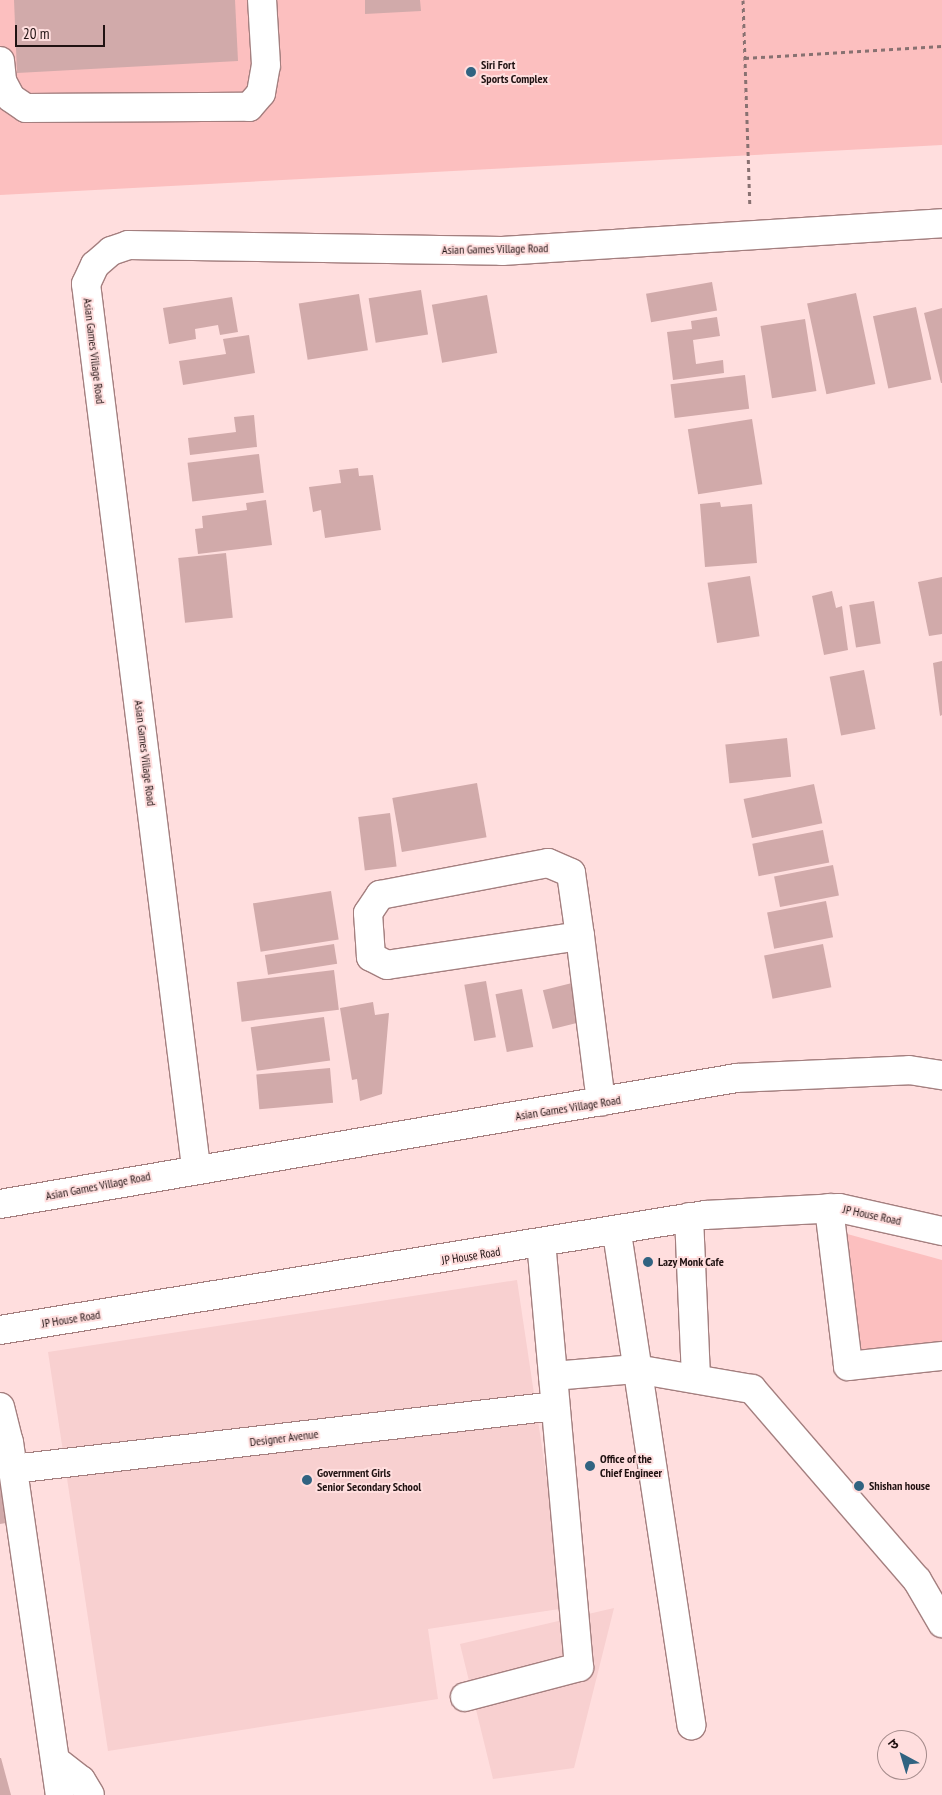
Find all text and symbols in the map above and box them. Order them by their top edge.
scale bar [18,15,108,47]
text: 20 m [23,24,49,43]
place label: Siri Fort Sports Complex [481,58,548,86]
marker: Siri Fort Sports Complex [465,66,477,78]
street label: Asian Games Village Road [442,241,548,257]
street label: Asian Games Village Road [80,297,108,405]
street label: Asian Games Village Road [131,699,159,807]
street label: Asian Games Village Road [514,1093,622,1123]
street label: Asian Games Village Road [44,1169,152,1203]
street label: JP House Road [841,1202,903,1228]
street label: JP House Road [440,1244,502,1268]
place label: Lazy Monk Cafe [658,1255,725,1269]
marker: Lazy Monk Cafe [642,1256,654,1268]
street label: JP House Road [40,1307,102,1331]
street label: Designer Avenue [249,1427,319,1449]
place label: Office of the Chief Engineer [600,1452,662,1480]
marker: Office of the Chief Engineer [584,1460,596,1472]
place label: Government Girls Senior Secondary School [317,1466,422,1494]
marker: Government Girls Senior Secondary School [301,1474,313,1486]
place label: Shishan house [869,1479,930,1493]
marker: Shishan house [853,1480,865,1492]
north arrow [877,1730,927,1780]
text: उ [884,1735,902,1754]

